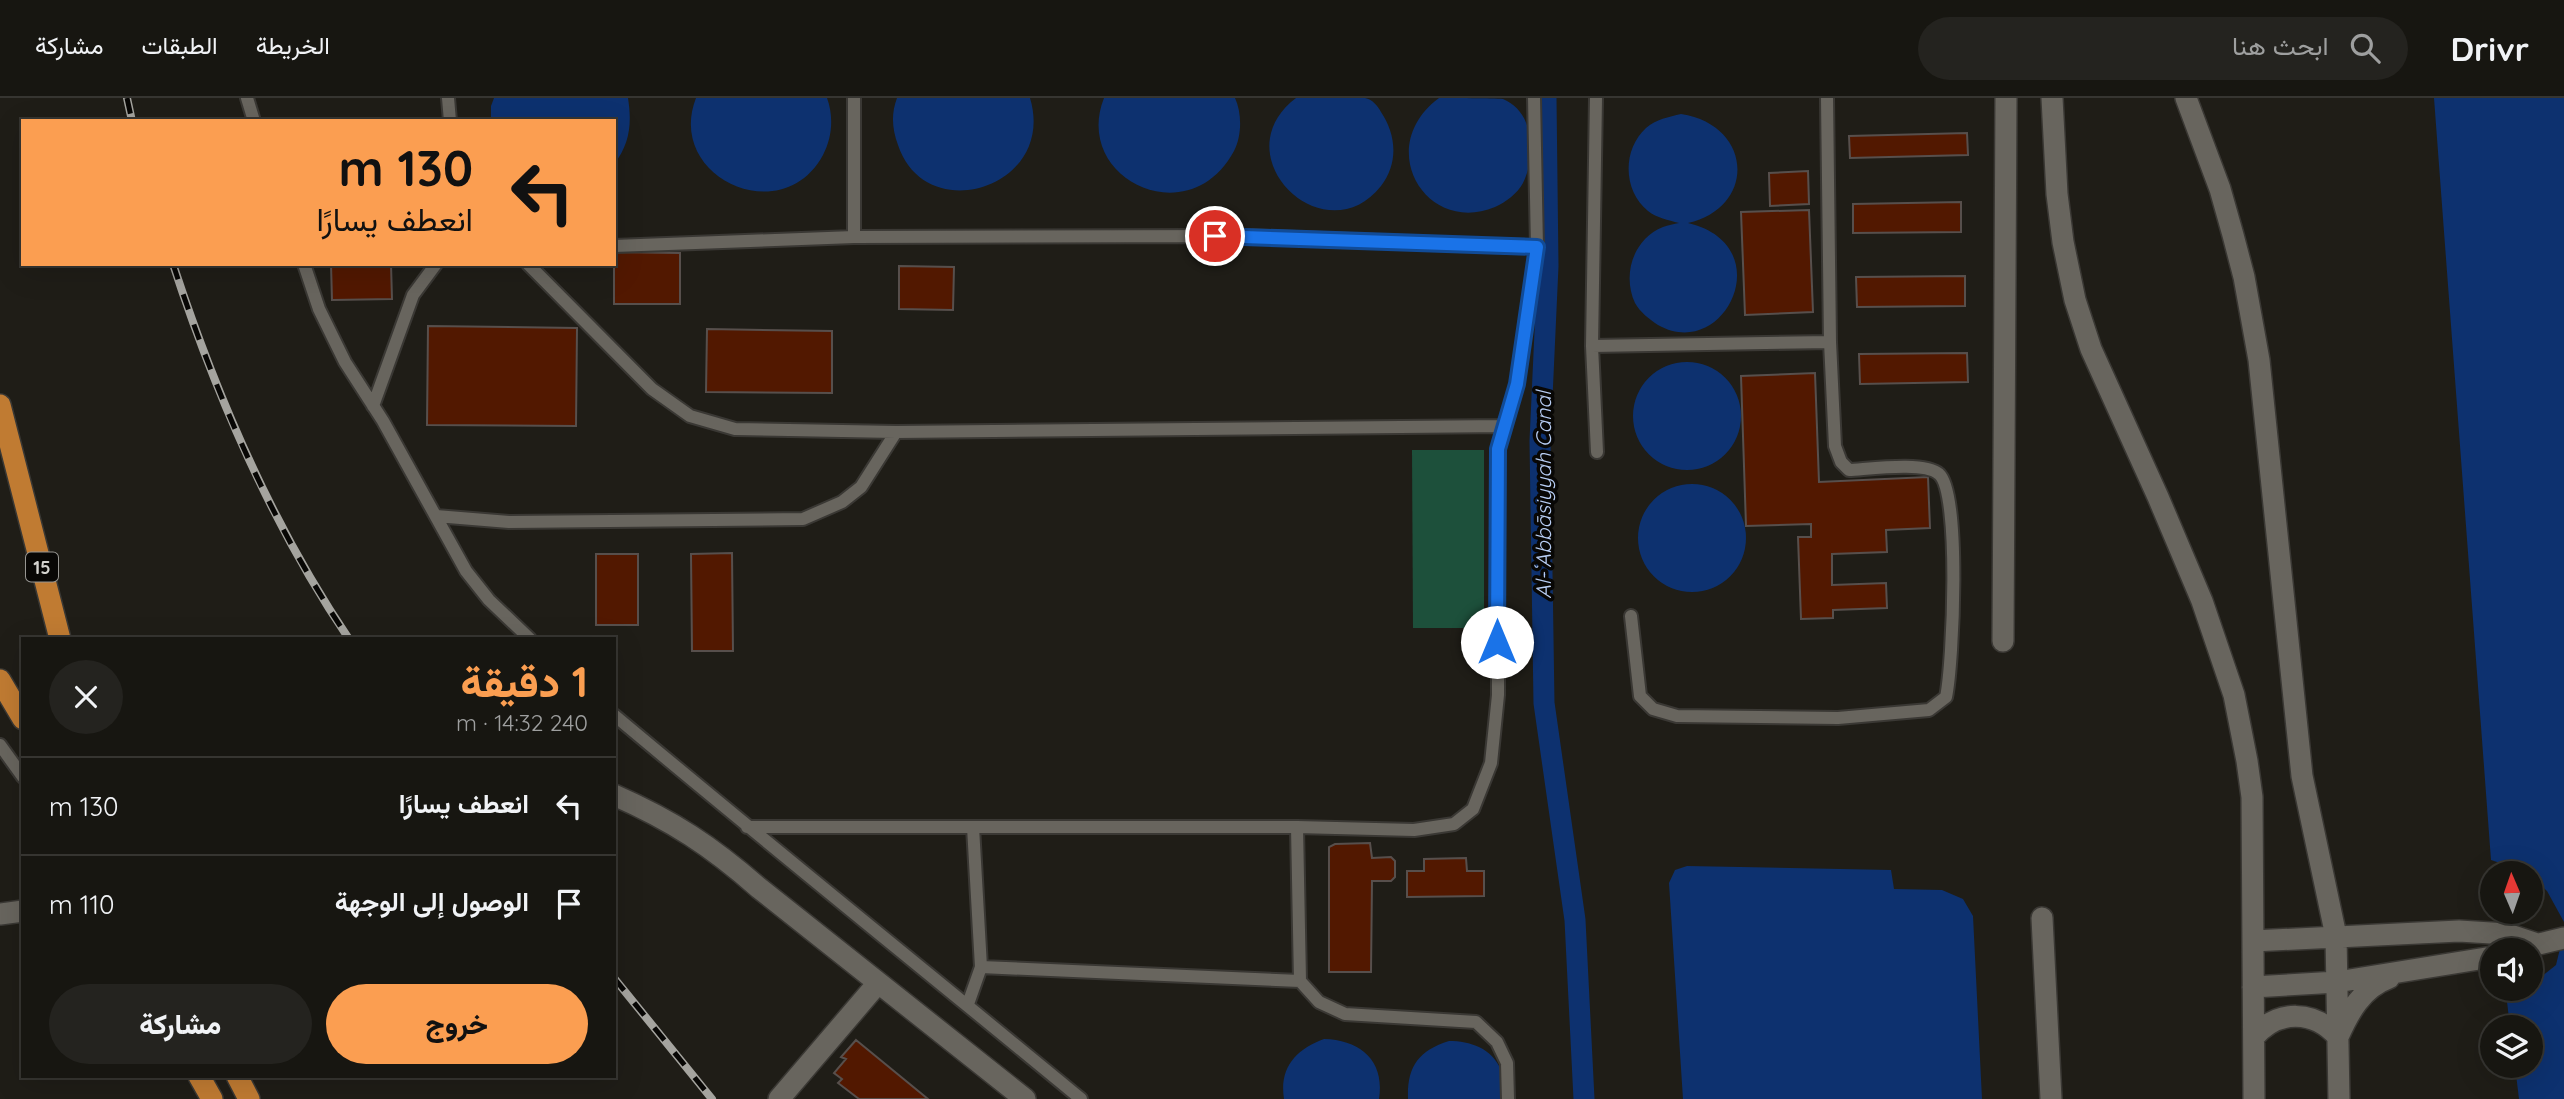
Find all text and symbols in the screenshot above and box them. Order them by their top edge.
search box [1918,17,2408,80]
text: Drivr [2450,28,2529,69]
text: ابحث هنا [2232,29,2328,62]
icon: search [2346,29,2384,67]
text: مشاركة [35,30,103,60]
text: الطبقات [141,30,218,60]
text: الخريطة [256,30,330,60]
text: 130 m [339,137,473,198]
icon: left [497,147,588,238]
text: انعطف يسارًا [317,199,473,239]
pin [1185,206,1245,266]
icon: arrive [1196,217,1234,255]
water label: Al-ʿAbbāsiyyah Canal [1530,389,1556,599]
road number: 15 [26,552,58,582]
position arrow [1460,605,1534,679]
text: 1 دقيقة [460,655,588,708]
button: close [49,660,123,734]
text: 240 m · 14:32 [456,708,588,737]
text: انعطف يسارًا [399,787,529,820]
icon: left [550,787,588,825]
text: 130 m [49,790,119,823]
north arrow [2480,861,2543,924]
map controls [2480,861,2543,1078]
text: الوصول إلى الوجهة [335,885,529,918]
icon: arrive [550,885,588,923]
text: 110 m [49,888,115,921]
button: sound [2480,938,2543,1001]
button: مشاركة [49,984,312,1064]
button: خروج [326,984,588,1064]
button: layers [2480,1015,2543,1078]

